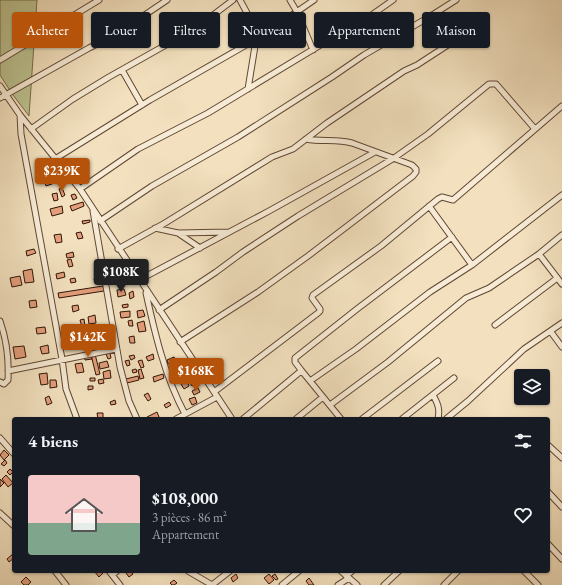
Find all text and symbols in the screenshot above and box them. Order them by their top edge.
chip: Acheter [12,12,83,48]
chip: Louer [91,12,151,48]
chip: Filtres [159,12,220,48]
chip: Nouveau [228,12,306,48]
chip: Appartement [314,12,414,48]
chip: Maison [422,12,490,48]
pin: $239K [34,158,90,192]
text: $239K [44,162,80,179]
pin: $108K [93,259,149,293]
text: $108K [103,263,139,280]
pin: $142K [60,324,116,358]
text: $142K [70,328,106,345]
pin: $168K [168,358,224,392]
text: $168K [178,362,214,379]
map controls [514,369,550,405]
button: layers [514,369,550,405]
text: 4 biens [28,430,78,452]
icon: filters [512,430,534,452]
text: $108,000 [152,487,218,509]
icon: home [60,491,108,539]
icon: heart [512,504,534,526]
text: 3 pièces · 86 m² [152,509,227,526]
text: Appartement [152,526,219,543]

